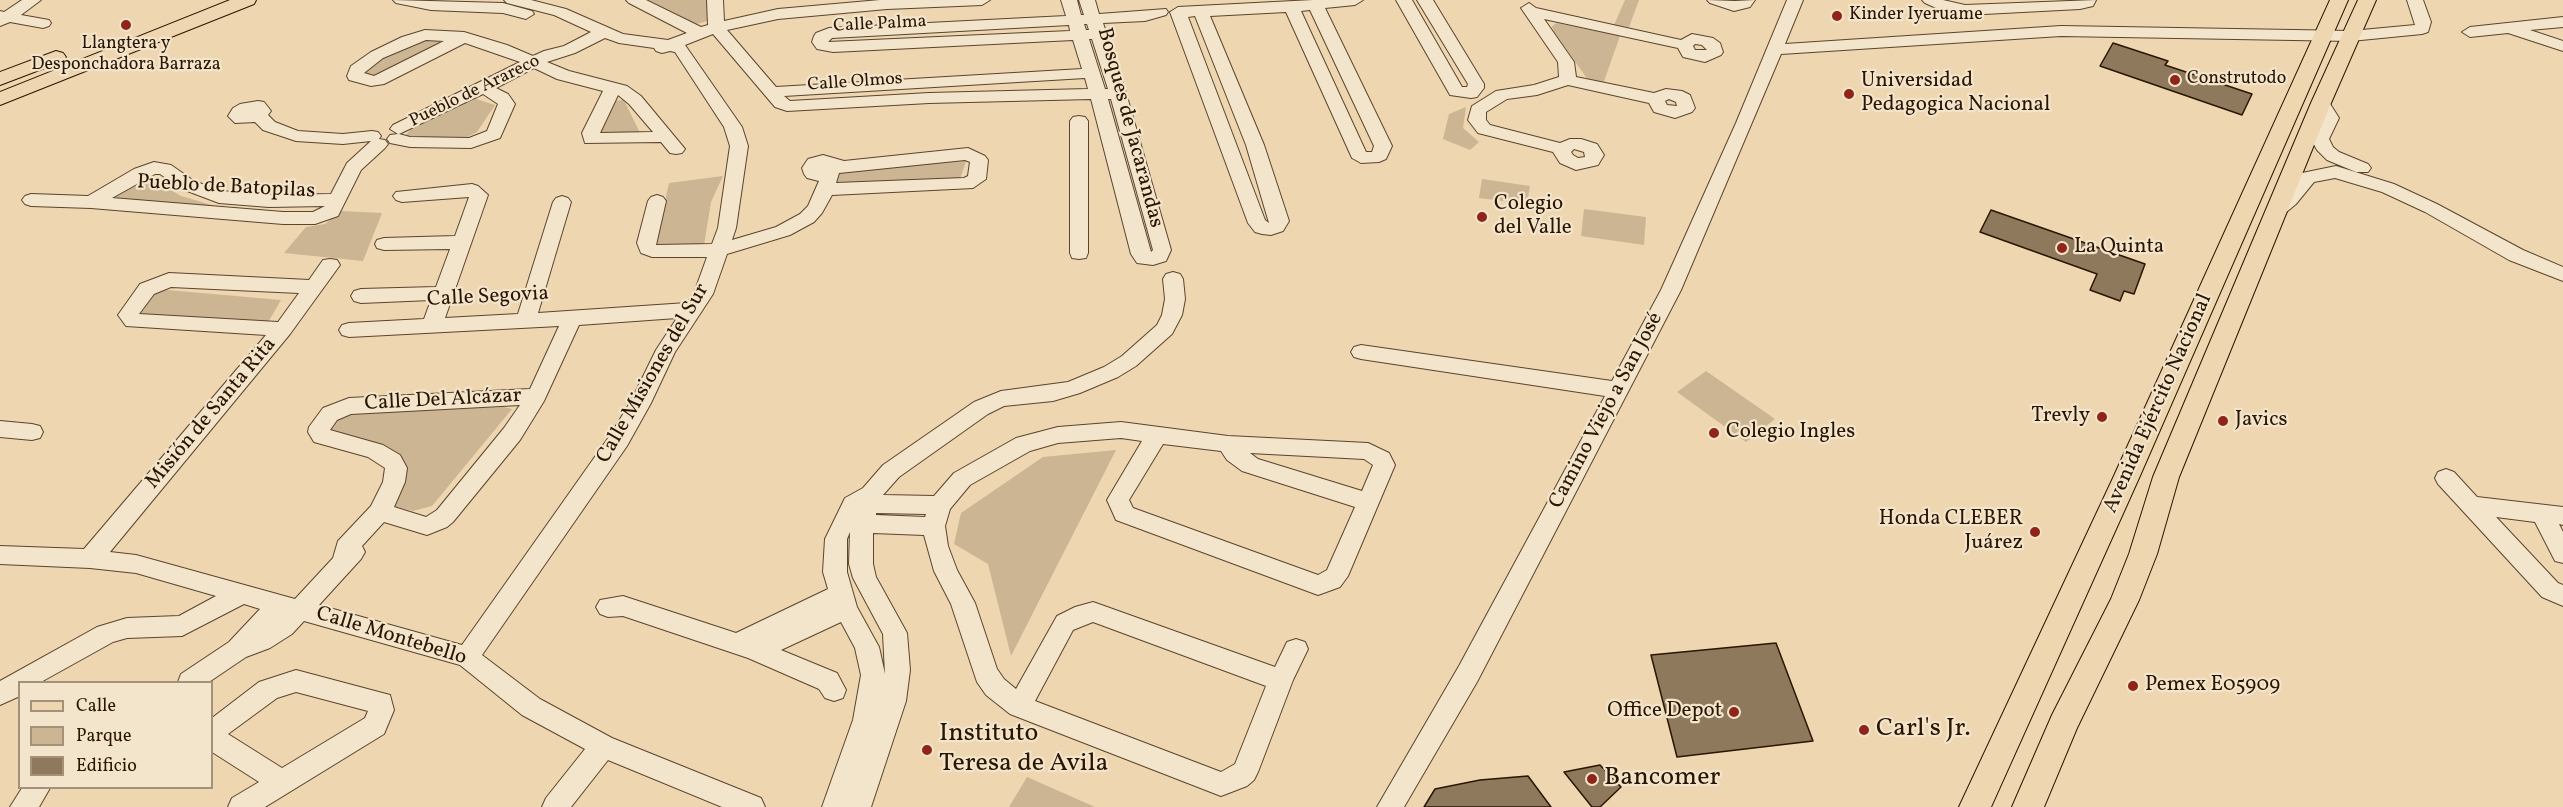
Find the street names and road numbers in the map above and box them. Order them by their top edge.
street label: Calle Palma [833,12,927,38]
street label: Bosques de Jacarandas [1090,25,1168,231]
street label: Pueblo de Arareco [406,51,544,133]
street label: Calle Olmos [807,69,903,97]
street label: Pueblo de Batopilas [136,171,316,205]
street label: Calle Misiones del Sur [592,280,716,468]
street label: Calle Segovia [426,282,550,314]
street label: Avenida Ejército Nacional [2099,290,2219,518]
street label: Camino Viejo a San José [1545,309,1669,513]
street label: Misión de Santa Rita [141,333,283,495]
street label: Calle Del Alcázar [364,384,522,418]
street label: Calle Montebello [313,602,469,672]

